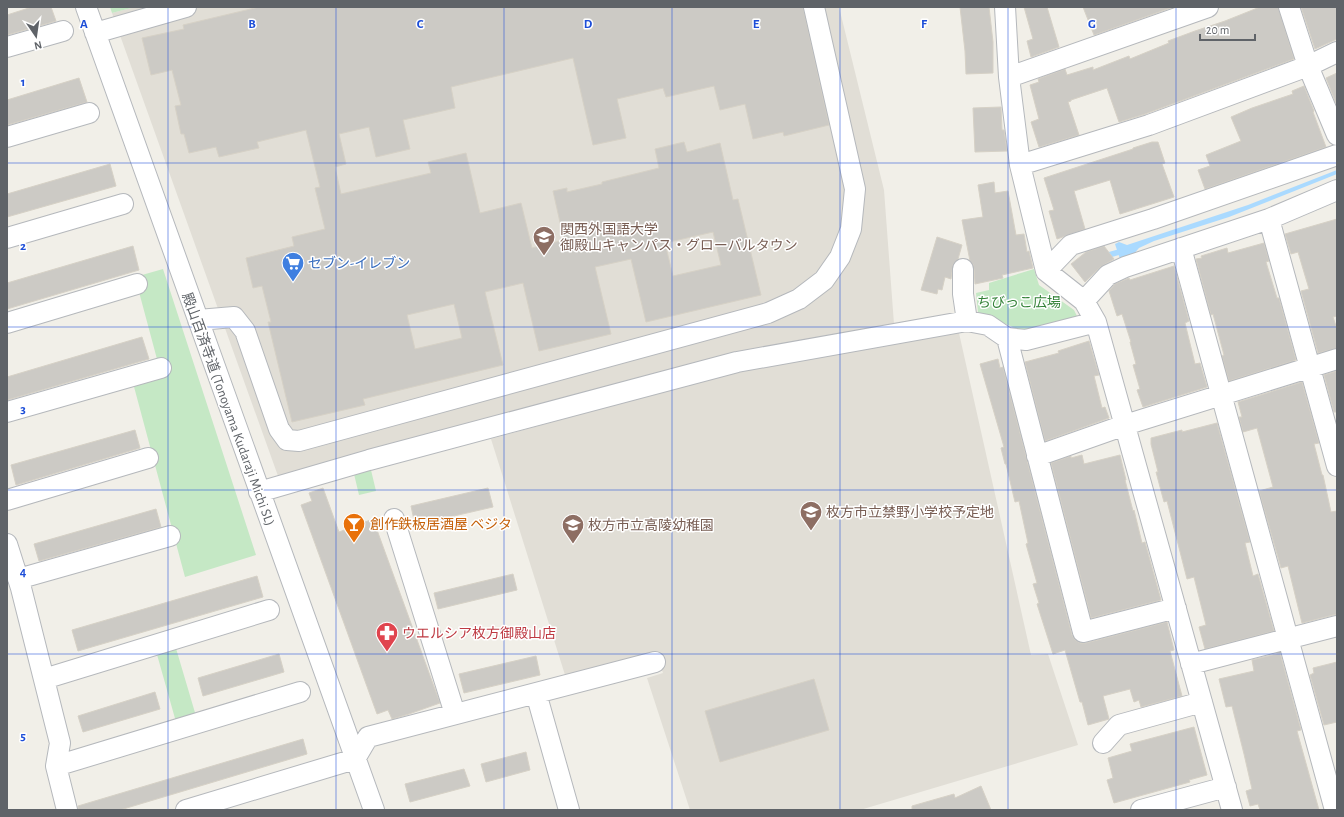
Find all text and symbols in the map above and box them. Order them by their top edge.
north arrow [16,16,56,56]
scale bar [1200,16,1255,42]
text: A [80,18,88,31]
text: B [248,18,256,31]
text: C [417,18,424,31]
text: D [584,18,593,31]
text: E [753,18,760,31]
text: F [921,18,928,31]
text: G [1088,18,1096,31]
text: 20 m [1206,24,1229,36]
text: N [33,39,43,51]
text: 1 [21,76,25,89]
place label: 関西外国語大学 御殿山キャンパス・グローバルタウン [560,221,798,253]
school or university icon: 関西外国語大学 御殿山キャンパス・グローバルタウン [531,224,557,257]
text: 2 [20,240,26,253]
supermarket icon: セブン-イレブン [280,250,306,283]
place label: セブン-イレブン [308,255,410,271]
street label: 殿山百済寺道 (Tonoyama Kudaraji Michi SL) [179,291,278,528]
park label: ちびっこ広場 [977,295,1061,310]
text: 3 [20,403,26,416]
school or university icon: 枚方市立禁野小学校予定地 [798,499,824,532]
place label: 枚方市立禁野小学校予定地 [826,504,994,520]
bar icon: 創作鉄板居酒屋 ベジタ [341,511,367,544]
school or university icon: 枚方市立高陵幼稚園 [560,512,586,545]
place label: 創作鉄板居酒屋 ベジタ [370,517,512,532]
place label: 枚方市立高陵幼稚園 [588,517,714,533]
text: 4 [20,566,27,579]
pharmacy icon: ウエルシア枚方御殿山店 [374,620,400,653]
place label: ウエルシア枚方御殿山店 [402,625,556,641]
text: 5 [20,730,26,743]

